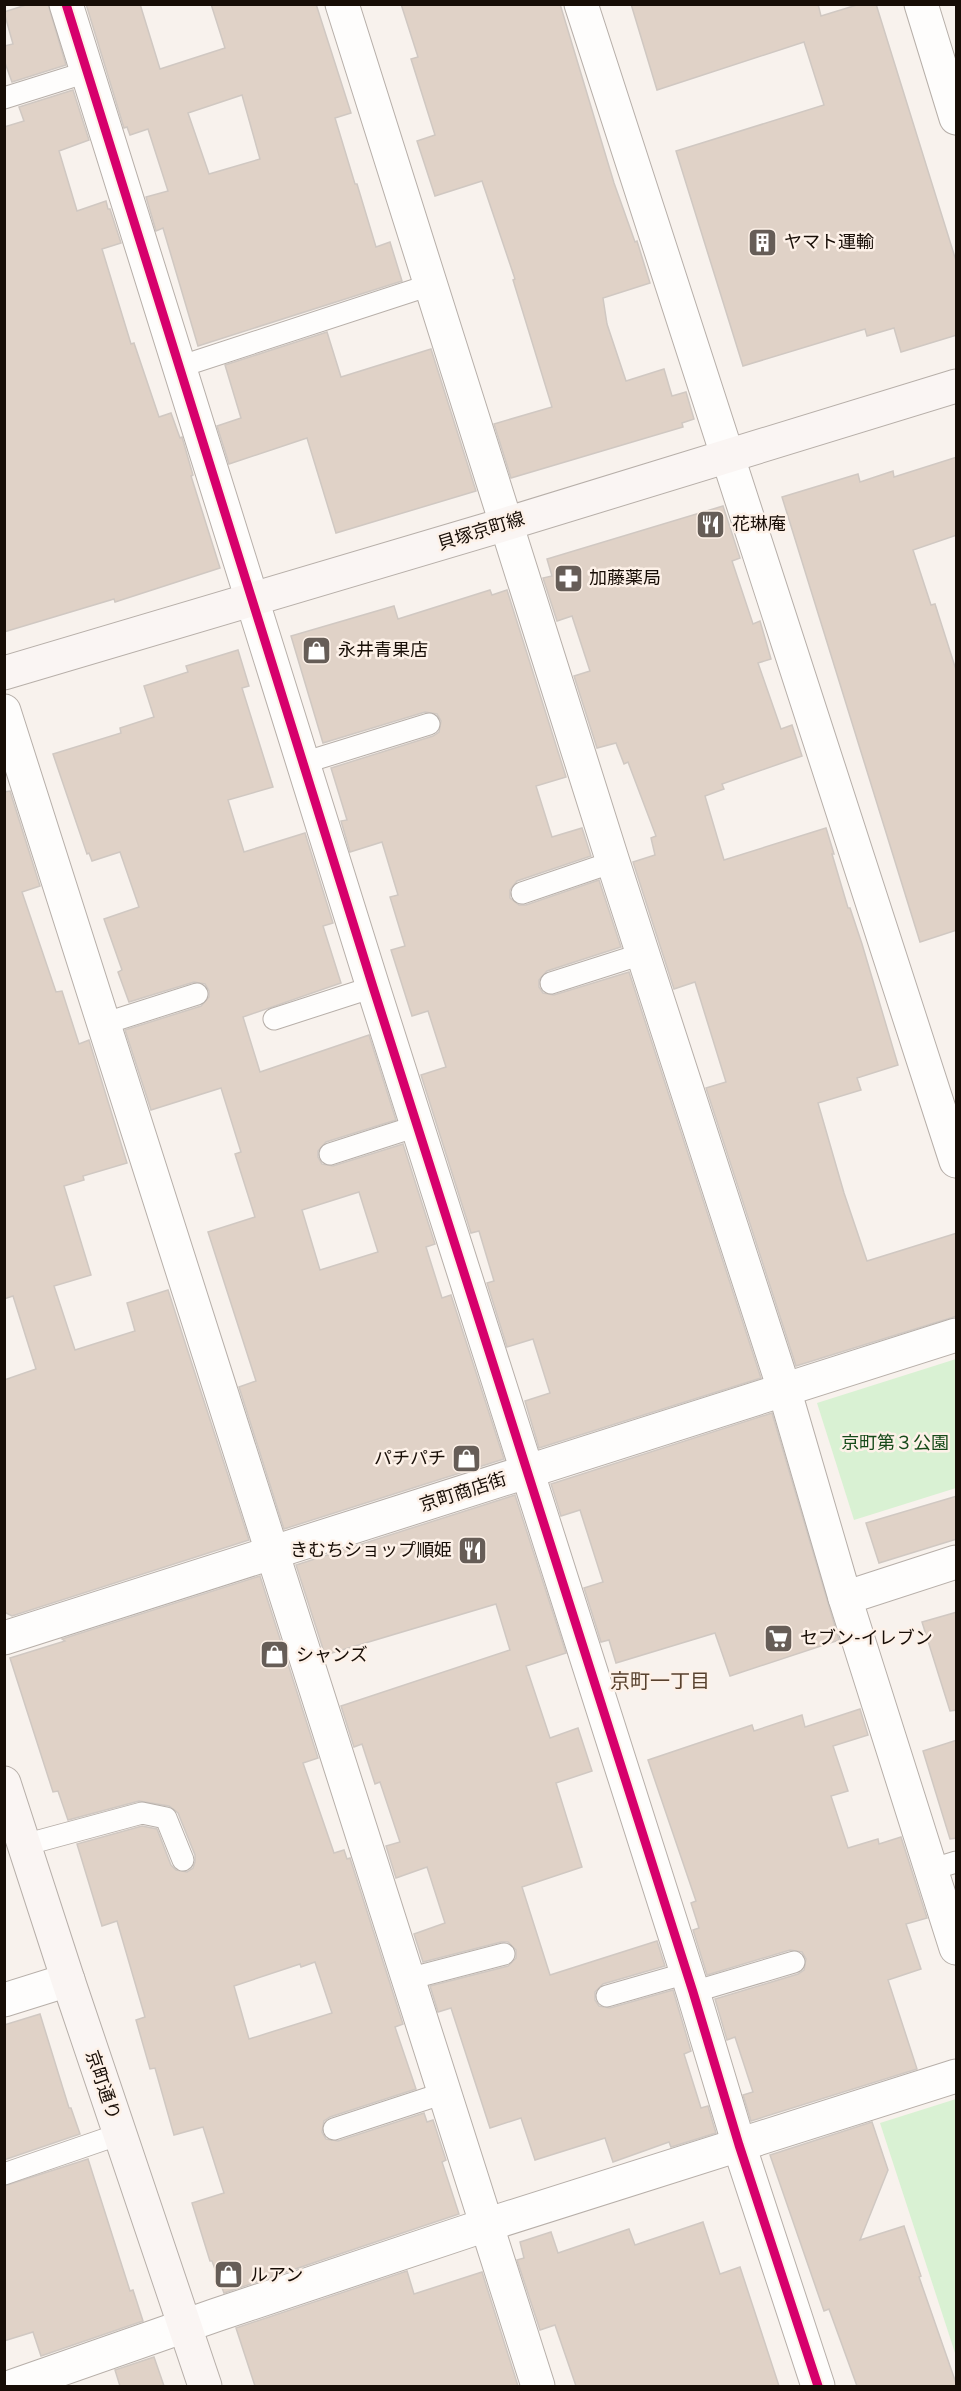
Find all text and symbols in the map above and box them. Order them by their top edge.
building icon: ヤマト運輸 [747,226,779,258]
place label: ヤマト運輸 [784,230,874,252]
street label: 貝塚京町線 [434,506,527,554]
restaurant icon: 花琳庵 [695,508,727,540]
place label: 花琳庵 [732,512,786,534]
pharmacy icon: 加藤薬局 [552,562,584,594]
place label: 加藤薬局 [589,566,661,588]
shop icon: 永井青果店 [301,634,333,666]
place label: 永井青果店 [338,638,428,660]
park label: 京町第３公園 [841,1431,949,1453]
shop icon: パチパチ [451,1442,483,1474]
place label: パチパチ [374,1446,446,1468]
street label: 京町商店街 [416,1467,509,1515]
restaurant icon: きむちショップ順姫 [457,1534,489,1566]
place label: きむちショップ順姫 [290,1538,452,1560]
supermarket icon: セブン-イレブン [763,1622,795,1654]
place label: セブン-イレブン [800,1626,933,1648]
shop icon: シャンズ [259,1639,291,1671]
place label: シャンズ [296,1643,368,1665]
district label: 京町一丁目 [610,1668,710,1692]
street label: 京町通り [82,2047,126,2122]
shop icon: ルアン [213,2259,245,2291]
place label: ルアン [250,2263,303,2285]

